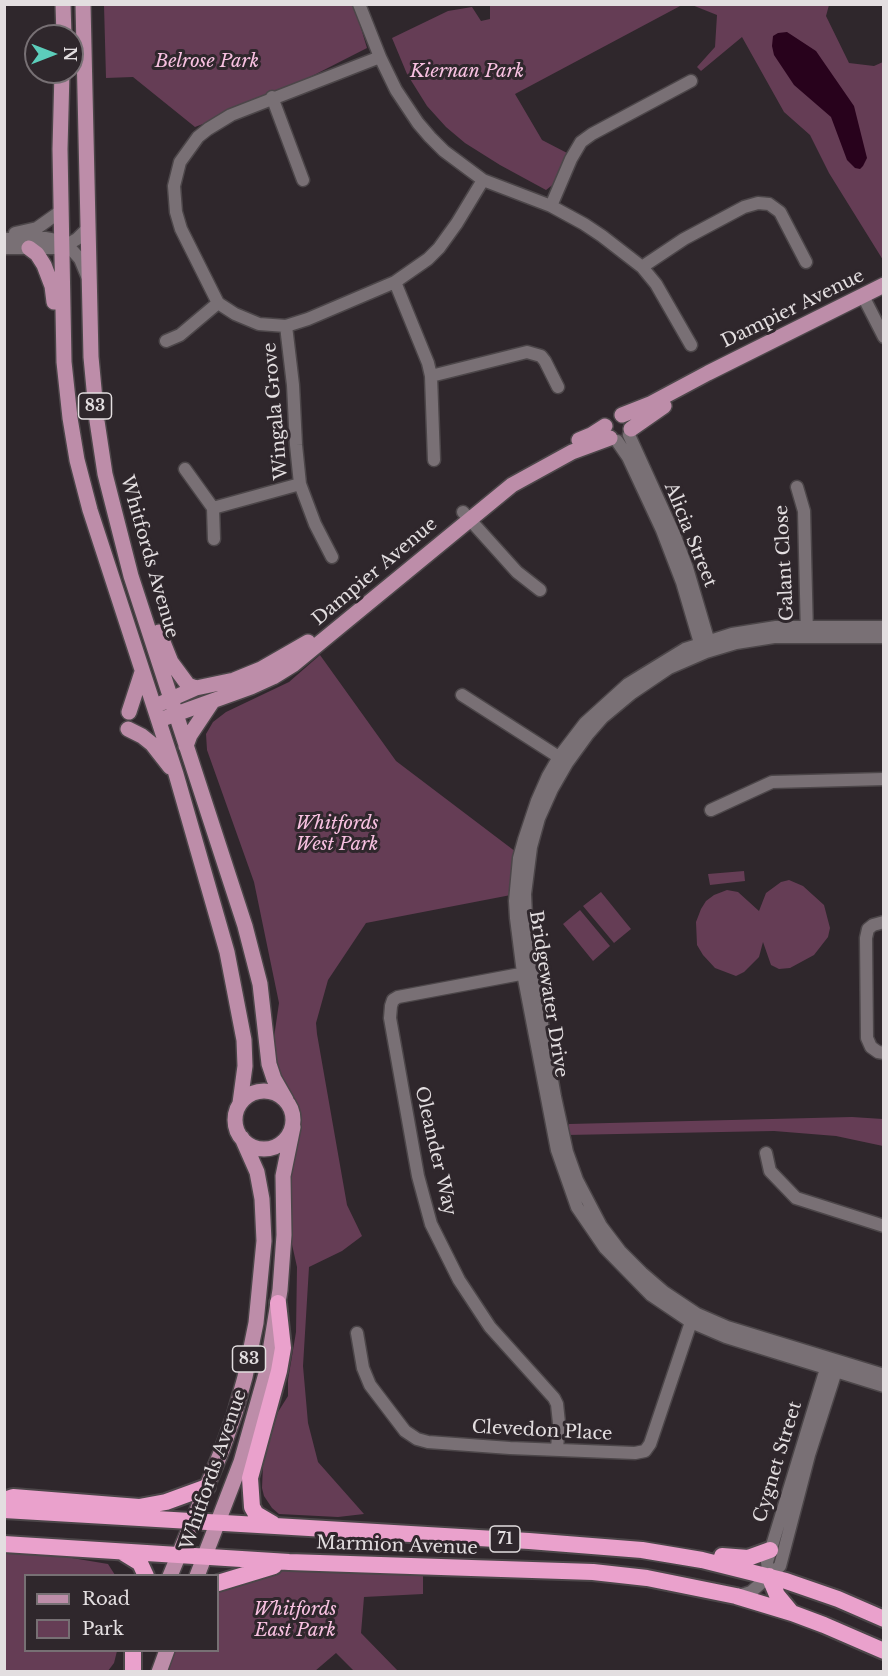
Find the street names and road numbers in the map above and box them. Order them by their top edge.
street label: Dampier Avenue [718,265,868,353]
street label: Wingala Grove [259,341,293,481]
road number: 83 [78,393,112,419]
street label: Whitfords Avenue [115,473,183,641]
street label: Alicia Street [659,480,721,590]
street label: Galant Close [771,504,799,622]
street label: Dampier Avenue [308,514,442,630]
street label: Bridgewater Drive [524,909,572,1079]
street label: Oleander Way [410,1084,460,1218]
road number: 83 [232,1346,266,1372]
street label: Whitfords Avenue [176,1387,252,1553]
street label: Cygnet Street [749,1399,807,1525]
street label: Clevedon Place [471,1417,613,1445]
road number: 71 [490,1526,520,1552]
street label: Marmion Avenue [316,1532,478,1560]

